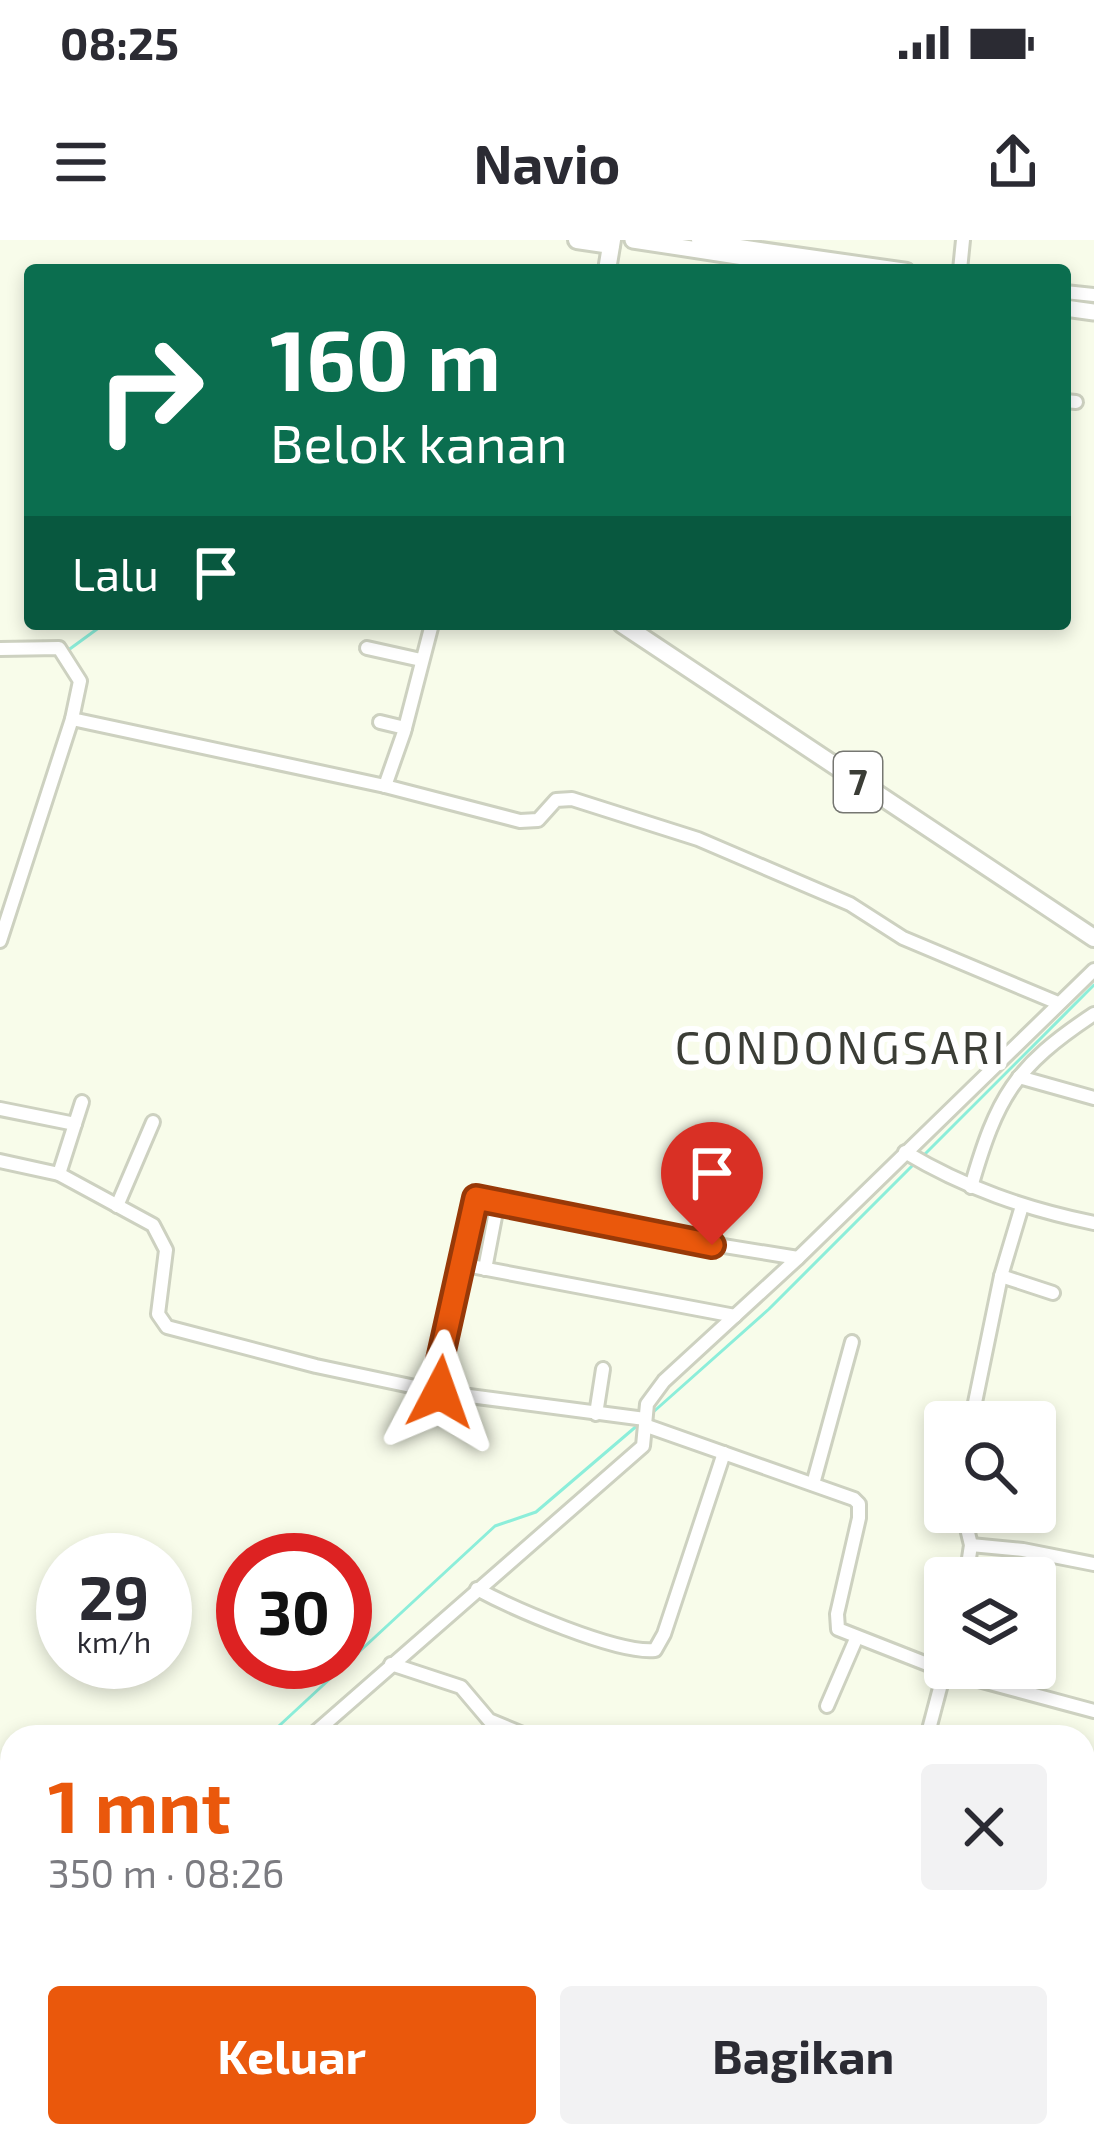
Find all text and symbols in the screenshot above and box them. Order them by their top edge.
text: 08:25 [60,15,179,69]
icon: menu [48,129,114,195]
icon: share [980,129,1046,195]
text: Navio [474,130,620,195]
text: 160 m [270,307,501,408]
icon: right [72,312,228,468]
text: Belok kanan [270,409,568,474]
icon: arrive [183,540,249,606]
text: Lalu [72,546,159,600]
road number: 7 [834,752,882,812]
district label: CONDONGSARI [675,1019,1007,1073]
pin [661,1122,763,1245]
icon: arrive [679,1140,745,1206]
position arrow [377,1329,503,1455]
map controls [924,1401,1056,1689]
button: search [924,1401,1056,1533]
speed limit sign: 30 [216,1533,372,1689]
button: layers [924,1557,1056,1689]
text: 29 [79,1560,149,1632]
text: km/h [77,1623,151,1659]
text: 1 mnt [48,1761,231,1847]
button: close [921,1764,1047,1890]
text: 350 m · 08:26 [48,1849,284,1896]
button: Keluar [48,1986,536,2124]
button: Bagikan [560,1986,1047,2124]

